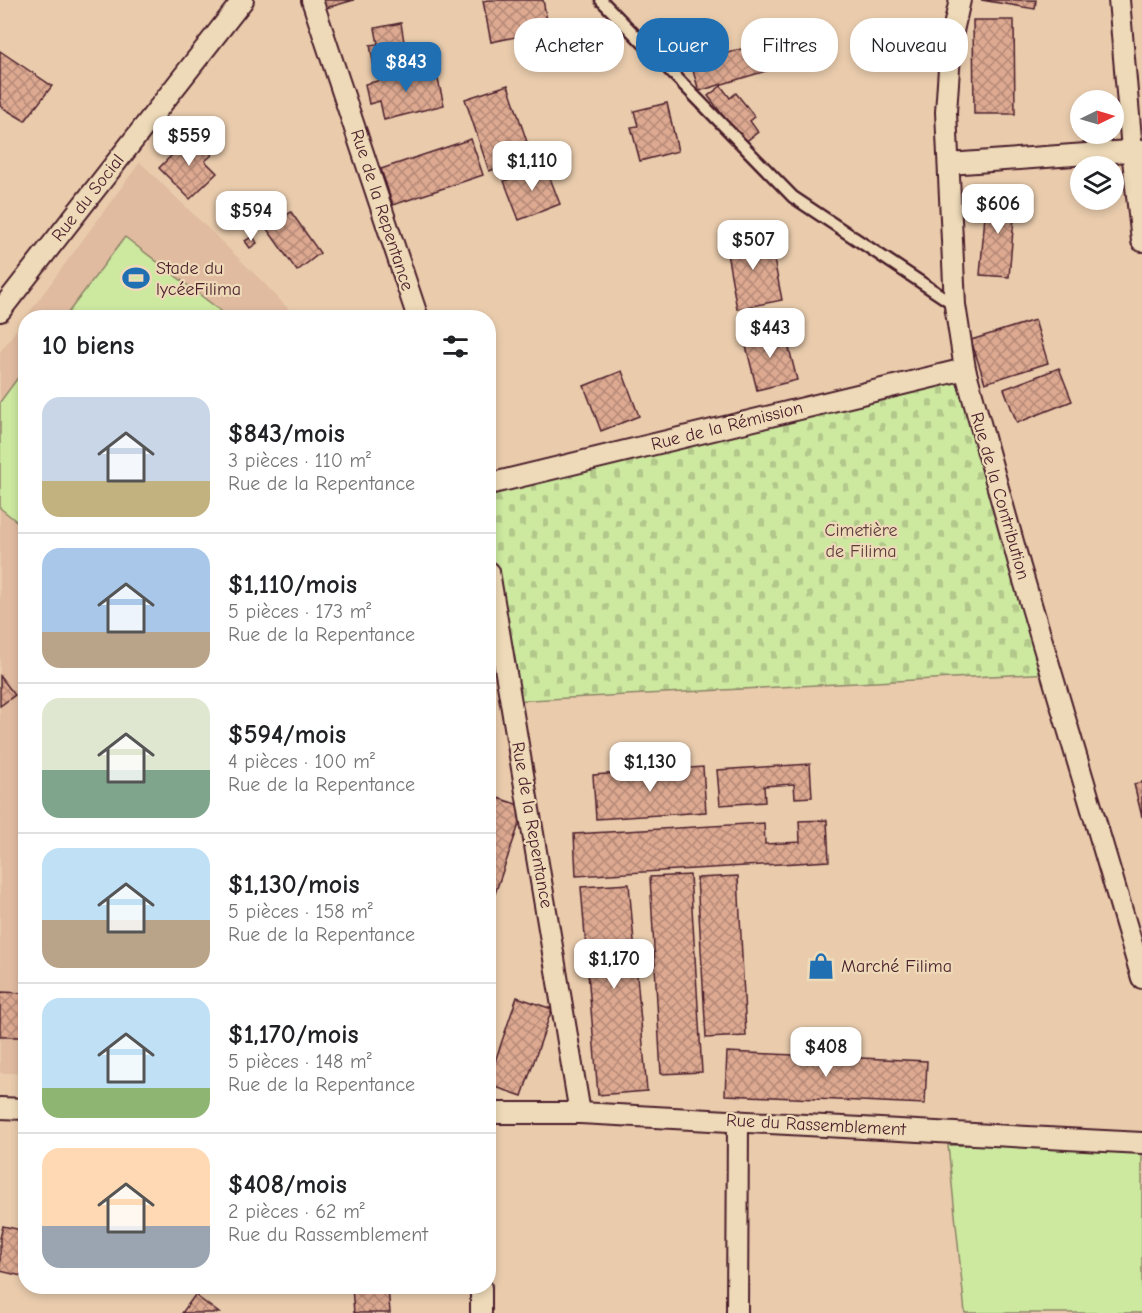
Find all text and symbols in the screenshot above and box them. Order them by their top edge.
chip: Acheter [514,18,624,72]
chip: Louer [636,18,729,72]
chip: Filtres [741,18,838,72]
chip: Nouveau [850,18,968,72]
pin: $843 [370,42,442,93]
text: $843 [385,50,427,73]
north arrow [1070,90,1124,144]
map controls [1070,90,1124,210]
pin: $559 [153,116,225,167]
text: $559 [167,124,211,147]
street label: Rue de la Repentance [346,127,418,293]
pin: $1,110 [483,141,581,192]
text: $1,110 [507,149,557,172]
street label: Rue du Social [47,150,129,246]
button: layers [1070,156,1124,210]
pin: $606 [962,184,1034,235]
pin: $594 [215,191,287,242]
text: $606 [976,192,1020,215]
text: $594 [230,199,272,222]
pin: $507 [717,220,789,271]
text: $507 [731,228,775,251]
place label: Stade du lycéeFilima [156,258,241,300]
sports icon: Stade du lycéeFilima [121,263,151,293]
pin: $443 [734,308,806,359]
text: $443 [750,316,790,339]
icon: filters [439,330,472,363]
text: 10 biens [42,331,134,361]
street label: Rue de la Rémission [649,397,805,455]
street label: Rue de la Contribution [966,410,1034,582]
text: $843/mois [228,419,345,449]
icon: home [90,421,162,493]
text: 3 pièces · 110 m² [228,449,371,472]
text: Rue de la Repentance [228,472,415,495]
park label: Cimetière de Filima [824,520,898,562]
text: $1,110/mois [228,570,357,600]
icon: home [90,572,162,644]
text: 5 pièces · 173 m² [228,600,371,623]
text: Rue de la Repentance [228,623,415,646]
text: $594/mois [228,720,346,750]
icon: home [90,722,162,794]
street label: Rue de la Repentance [507,740,557,910]
pin: $1,130 [601,742,699,793]
text: 4 pièces · 100 m² [228,750,375,773]
text: $1,130 [624,750,676,773]
text: Rue de la Repentance [228,773,415,796]
text: $1,130/mois [228,870,360,900]
icon: home [90,872,162,944]
text: 5 pièces · 158 m² [228,900,373,923]
text: Rue de la Repentance [228,923,415,946]
pin: $1,170 [565,939,663,990]
text: $1,170 [588,947,640,970]
shop icon: Marché Filima [806,951,836,981]
place label: Marché Filima [841,956,952,977]
text: $1,170/mois [228,1020,359,1050]
icon: home [90,1022,162,1094]
pin: $408 [790,1027,862,1078]
text: $408 [804,1035,848,1058]
text: 5 pièces · 148 m² [228,1050,372,1073]
text: Rue de la Repentance [228,1073,415,1096]
street label: Rue du Rassemblement [726,1110,907,1140]
text: $408/mois [228,1170,347,1200]
icon: home [90,1172,162,1244]
text: 2 pièces · 62 m² [228,1200,365,1223]
text: Rue du Rassemblement [228,1223,428,1246]

